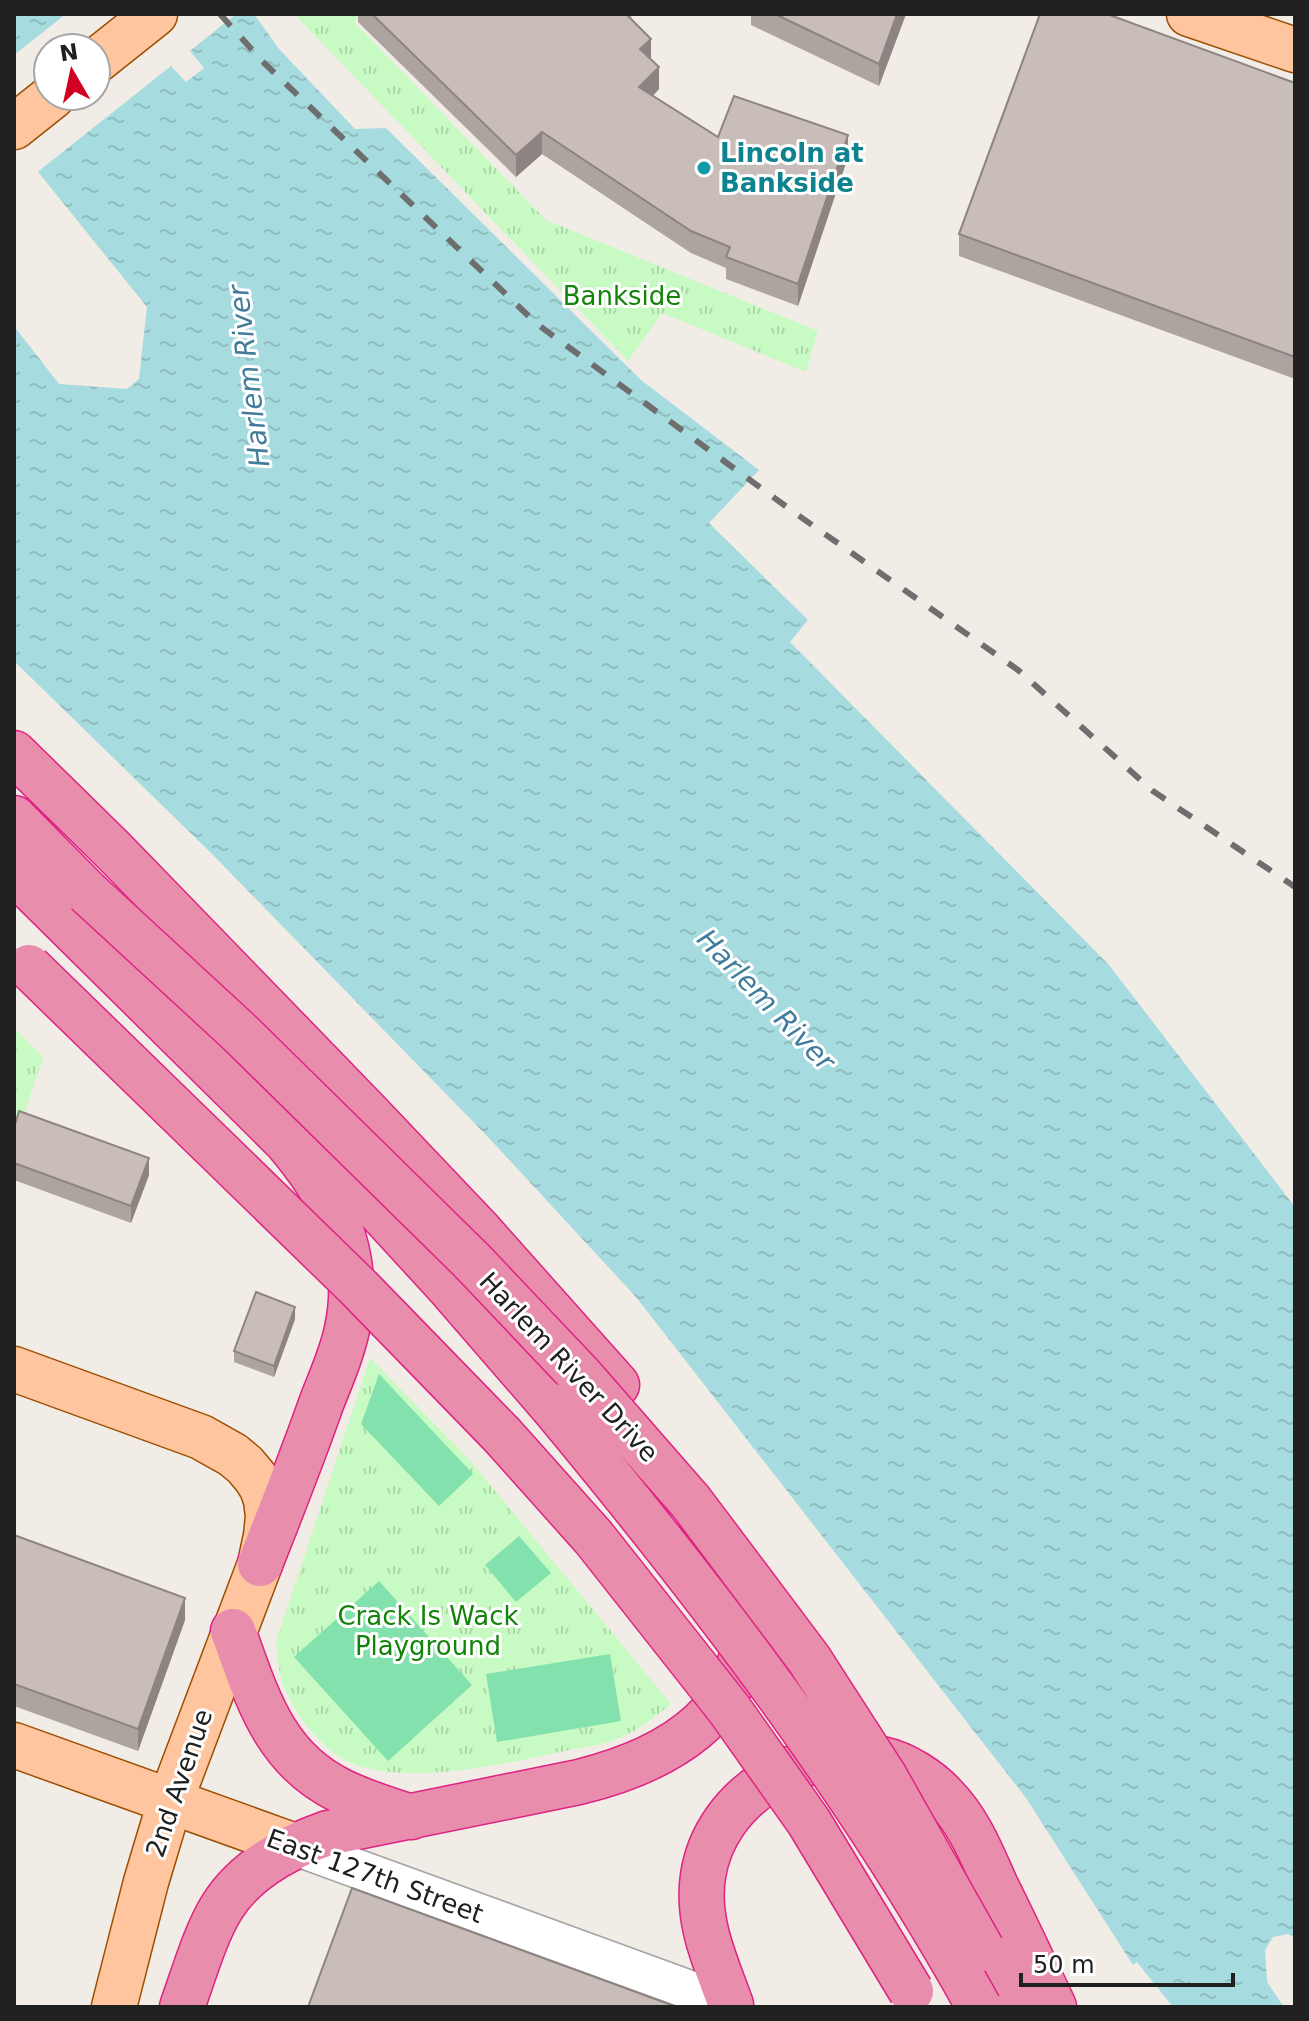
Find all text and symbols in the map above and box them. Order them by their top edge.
north arrow [32,32,112,112]
text: N [58,39,80,67]
place label: Lincoln at Bankside [720,138,864,198]
marker: Lincoln at Bankside [695,159,713,177]
water label: Harlem River [221,281,277,469]
park label: Bankside [563,281,681,311]
water label: Harlem River [690,923,843,1079]
street label: Harlem River Drive [473,1266,665,1468]
park label: Crack Is Wack Playground [337,1601,519,1661]
street label: 2nd Avenue [140,1705,218,1861]
street label: East 127th Street [263,1823,487,1929]
scale bar [1021,1937,1233,1987]
text: 50 m [1033,1951,1095,1979]

